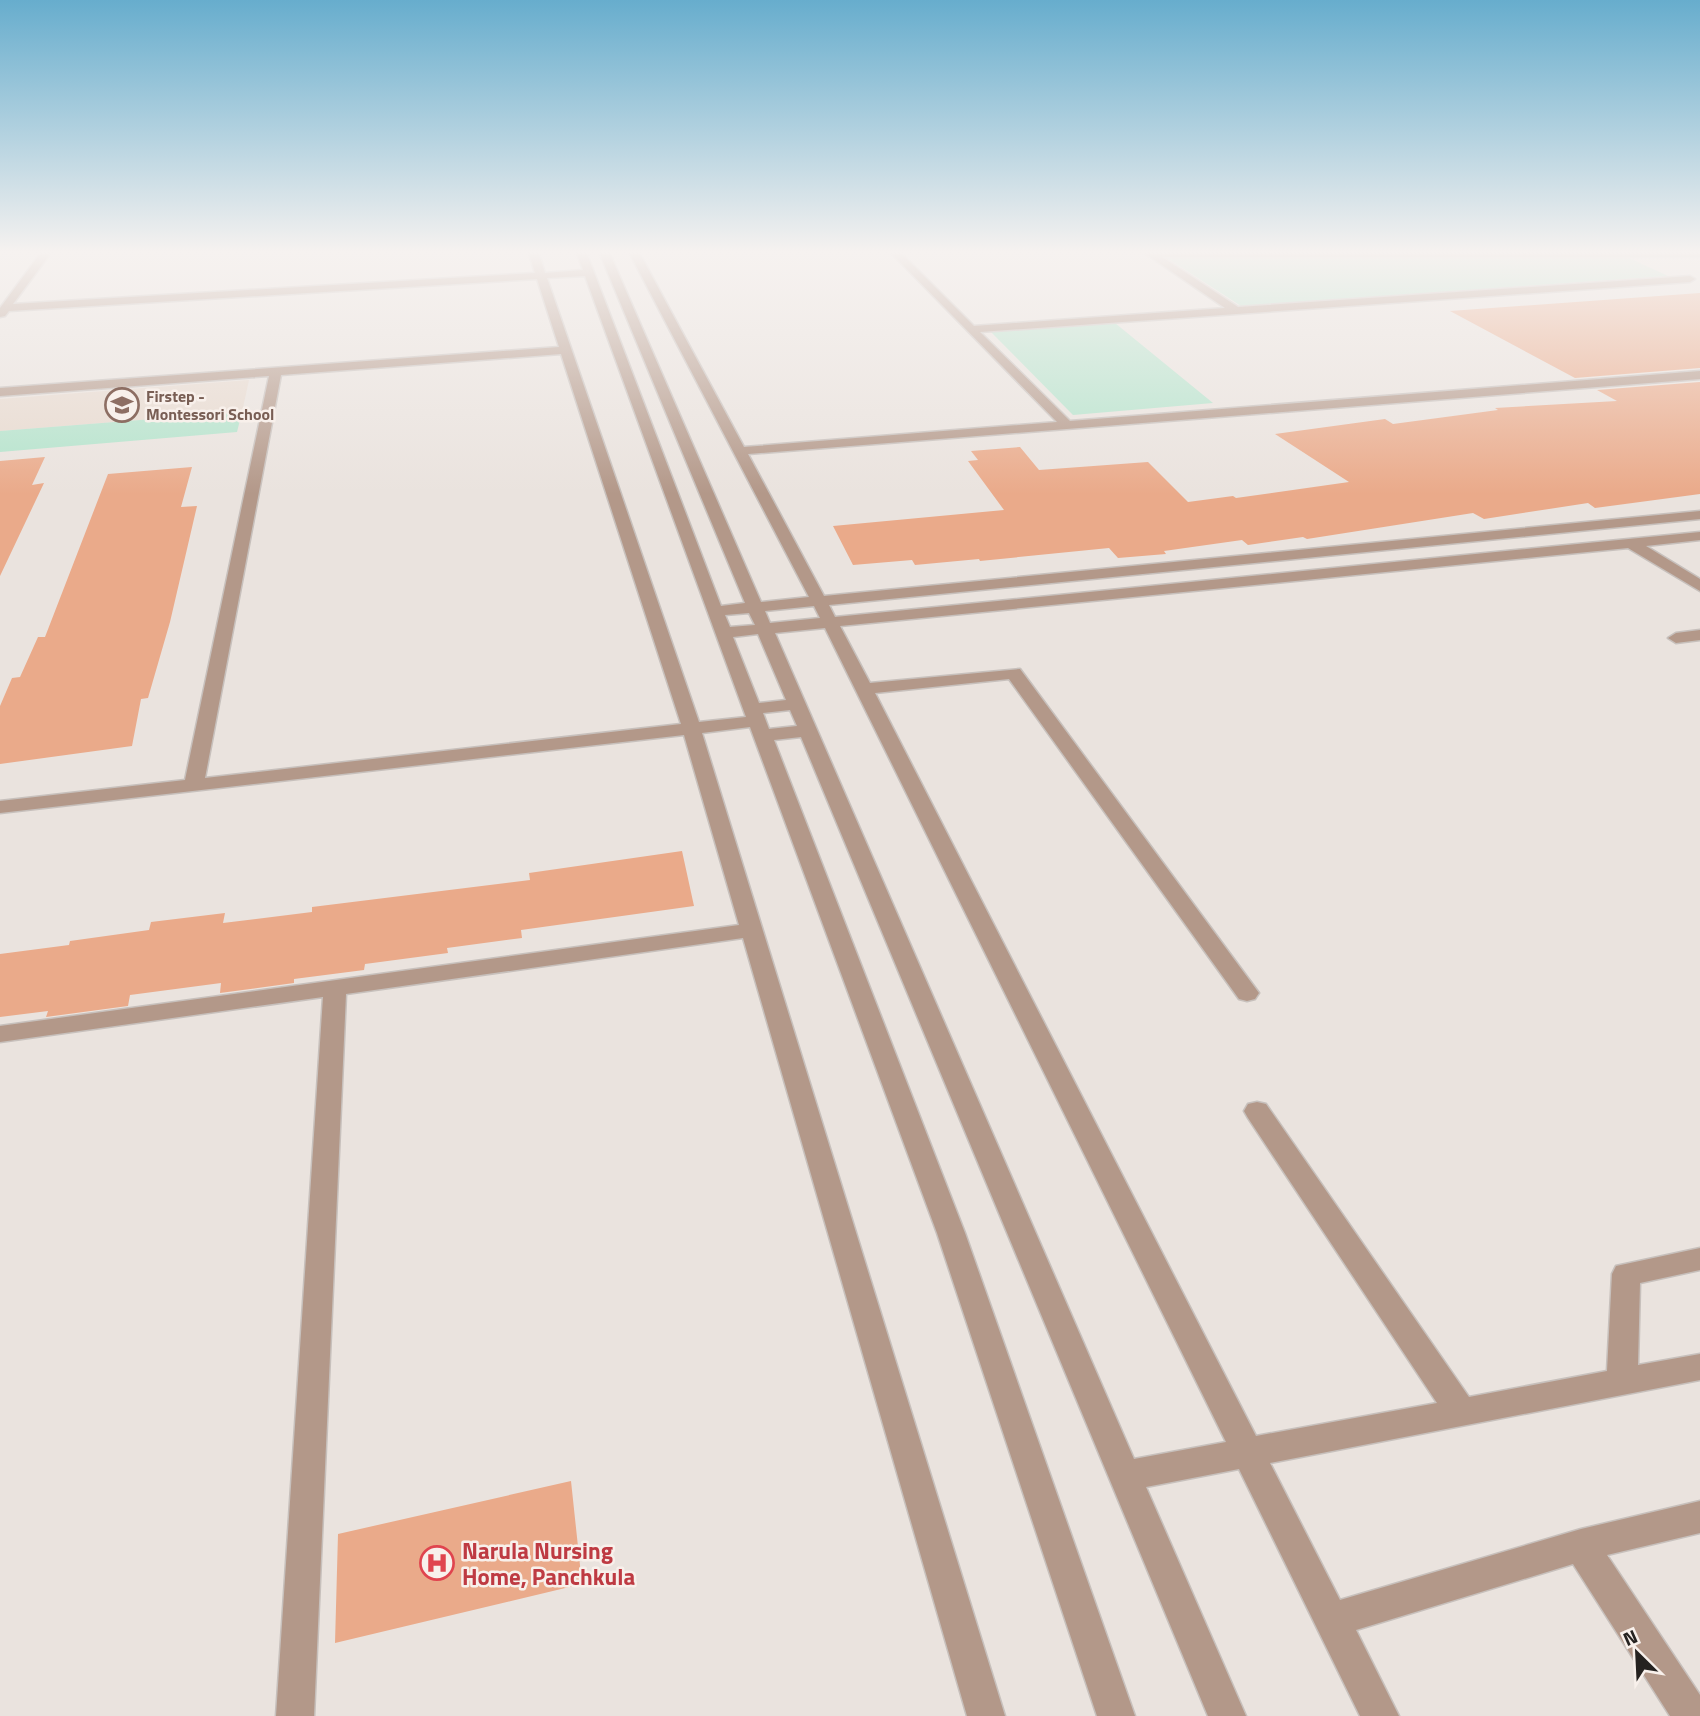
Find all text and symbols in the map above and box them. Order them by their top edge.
place label: Firstep - Montessori School [146,384,274,426]
school or university icon: Firstep - Montessori School [103,386,141,424]
place label: Narula Nursing Home, Panchkula [462,1533,635,1594]
hospital icon: Narula Nursing Home, Panchkula [418,1544,456,1582]
north arrow [1602,1618,1672,1688]
text: N [1618,1621,1642,1653]

